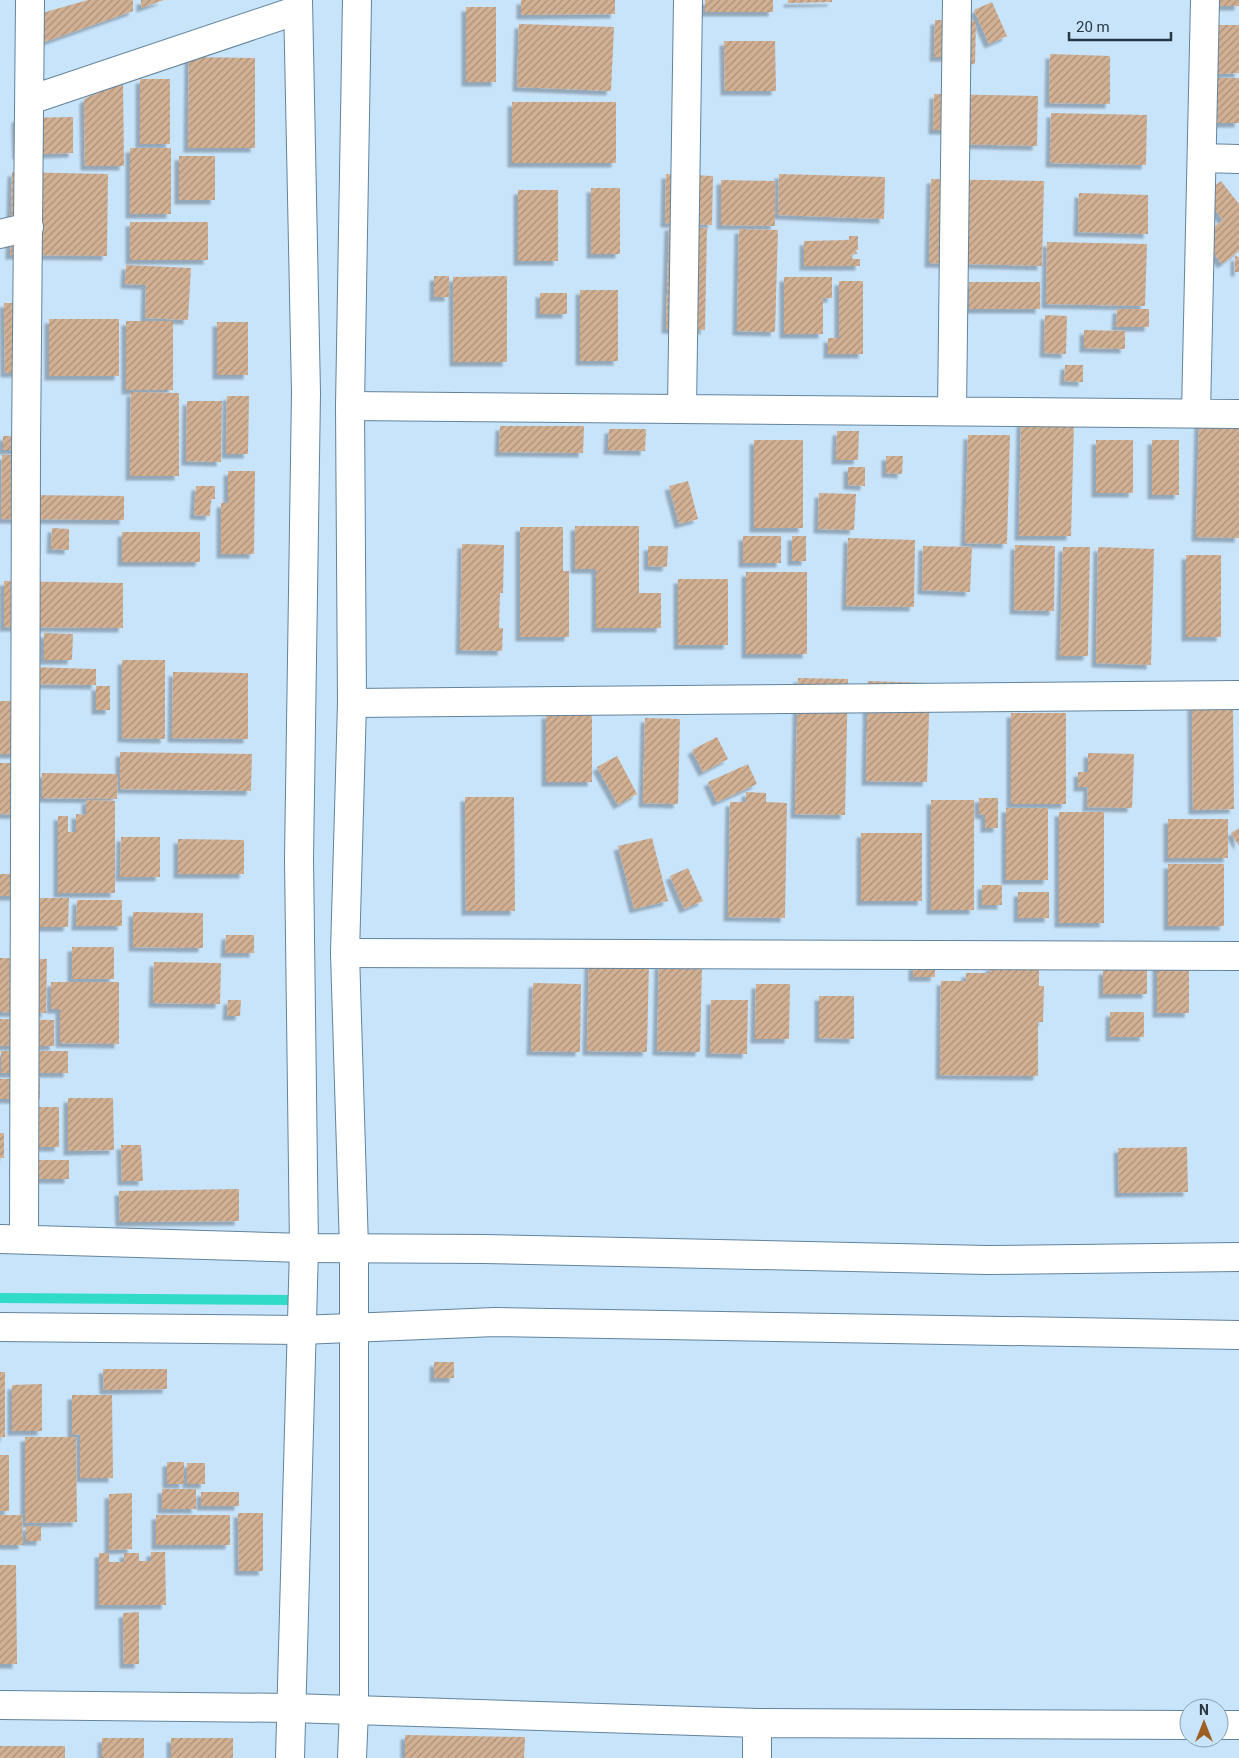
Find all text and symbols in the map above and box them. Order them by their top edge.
scale bar [1069,10,1172,42]
text: 20 m [1076,18,1110,36]
north arrow [1179,1698,1229,1748]
text: N [1199,1702,1209,1718]

